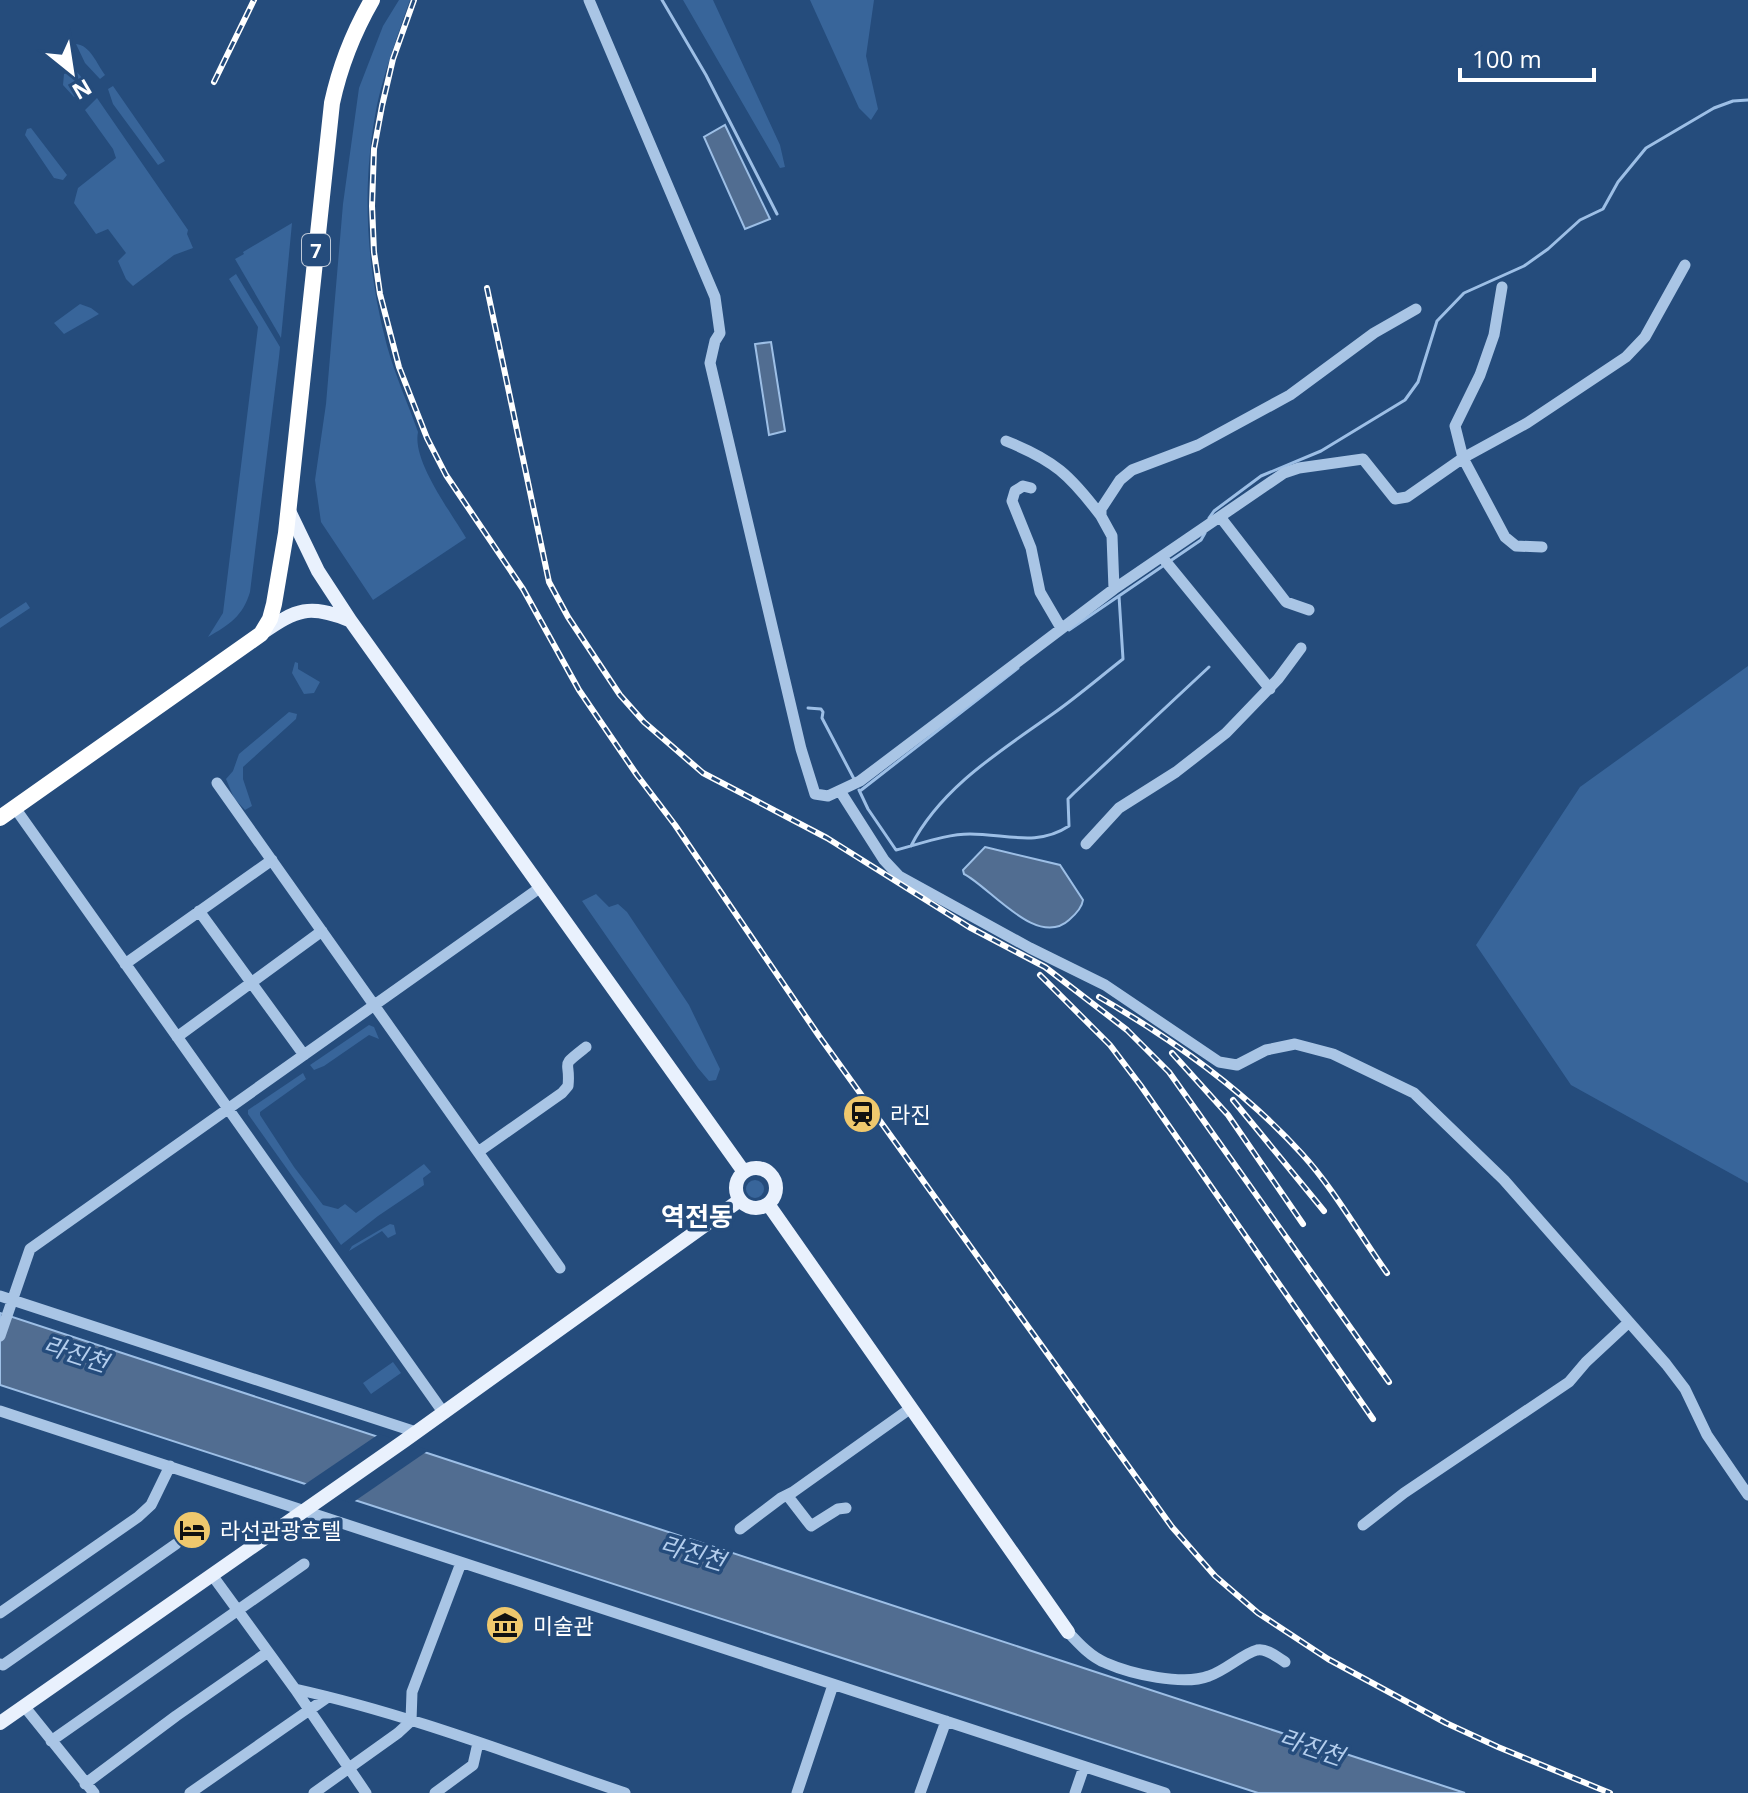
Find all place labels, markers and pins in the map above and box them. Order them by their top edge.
station icon: 라진 [841,1093,883,1135]
place label: 라진 [890,1099,930,1129]
hotel icon: 라선관광호텔 [171,1509,213,1551]
place label: 라선관광호텔 [220,1515,341,1545]
museum icon: 미술관 [484,1604,526,1646]
place label: 미술관 [533,1610,594,1640]

